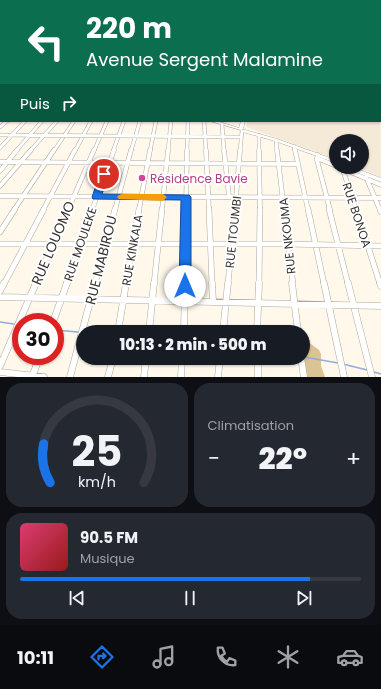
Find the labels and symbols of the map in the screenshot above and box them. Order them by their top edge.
pin [87,157,121,191]
place label: Résidence Bavie [150,170,248,187]
marker: Résidence Bavie [137,173,147,183]
street label: RUE BONOA [338,180,376,250]
street label: RUE ITOUMBI [221,195,245,269]
street label: RUE NKOUMA [275,197,299,275]
street label: RUE LOUOMO [26,198,80,288]
street label: RUE MOULEKE [59,205,101,283]
street label: RUE MABIROU [80,213,122,307]
street label: RUE KINKALA [117,213,147,287]
position arrow [164,265,206,307]
speed limit sign: 30 [12,313,64,365]

